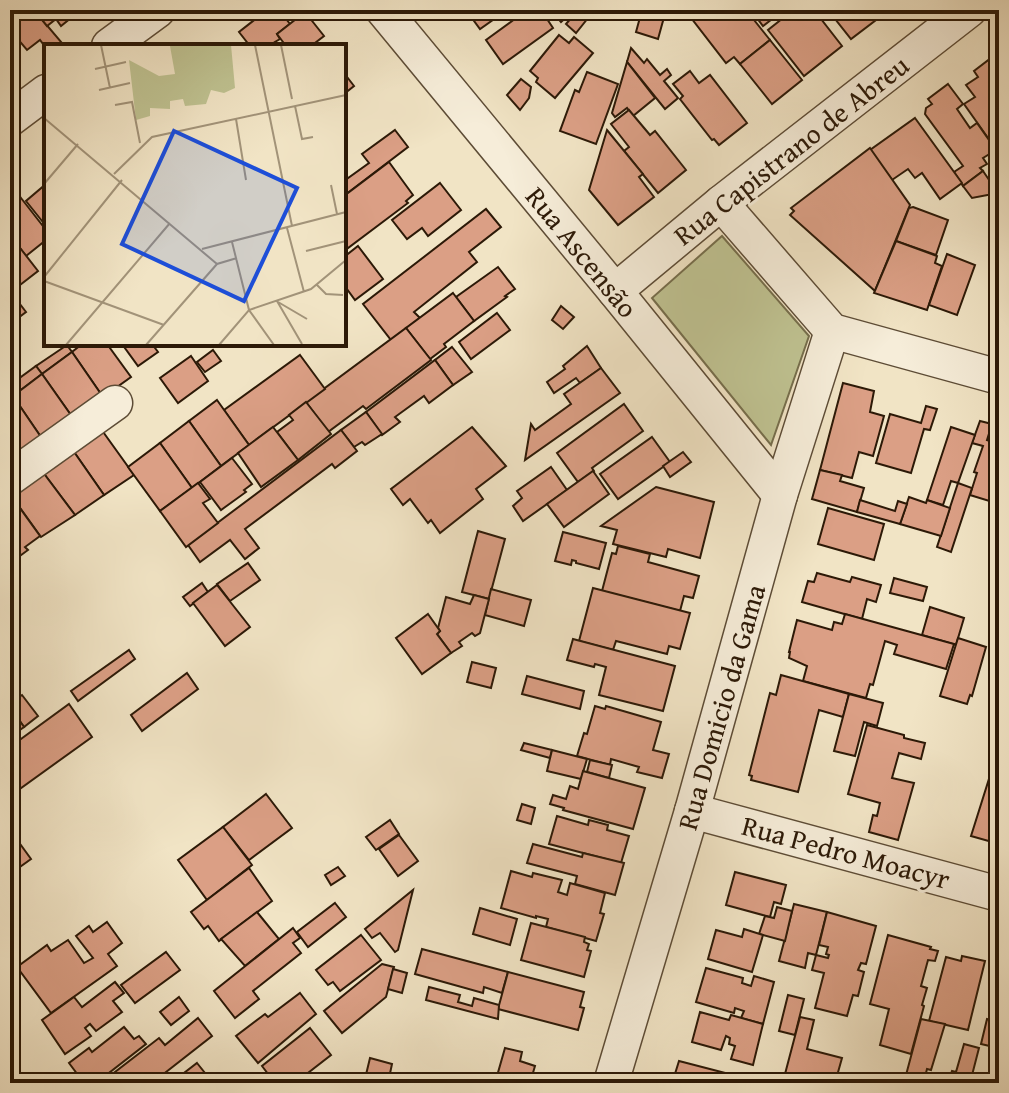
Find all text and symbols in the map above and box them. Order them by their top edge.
inset map [44,44,346,346]
street label: Rua Capistrano de Abreu [664,45,917,255]
street label: Rua Ascensão [517,177,648,326]
street label: Rua Domicio da Gama [666,579,775,834]
street label: Rua Pedro Moacyr [738,804,955,899]

